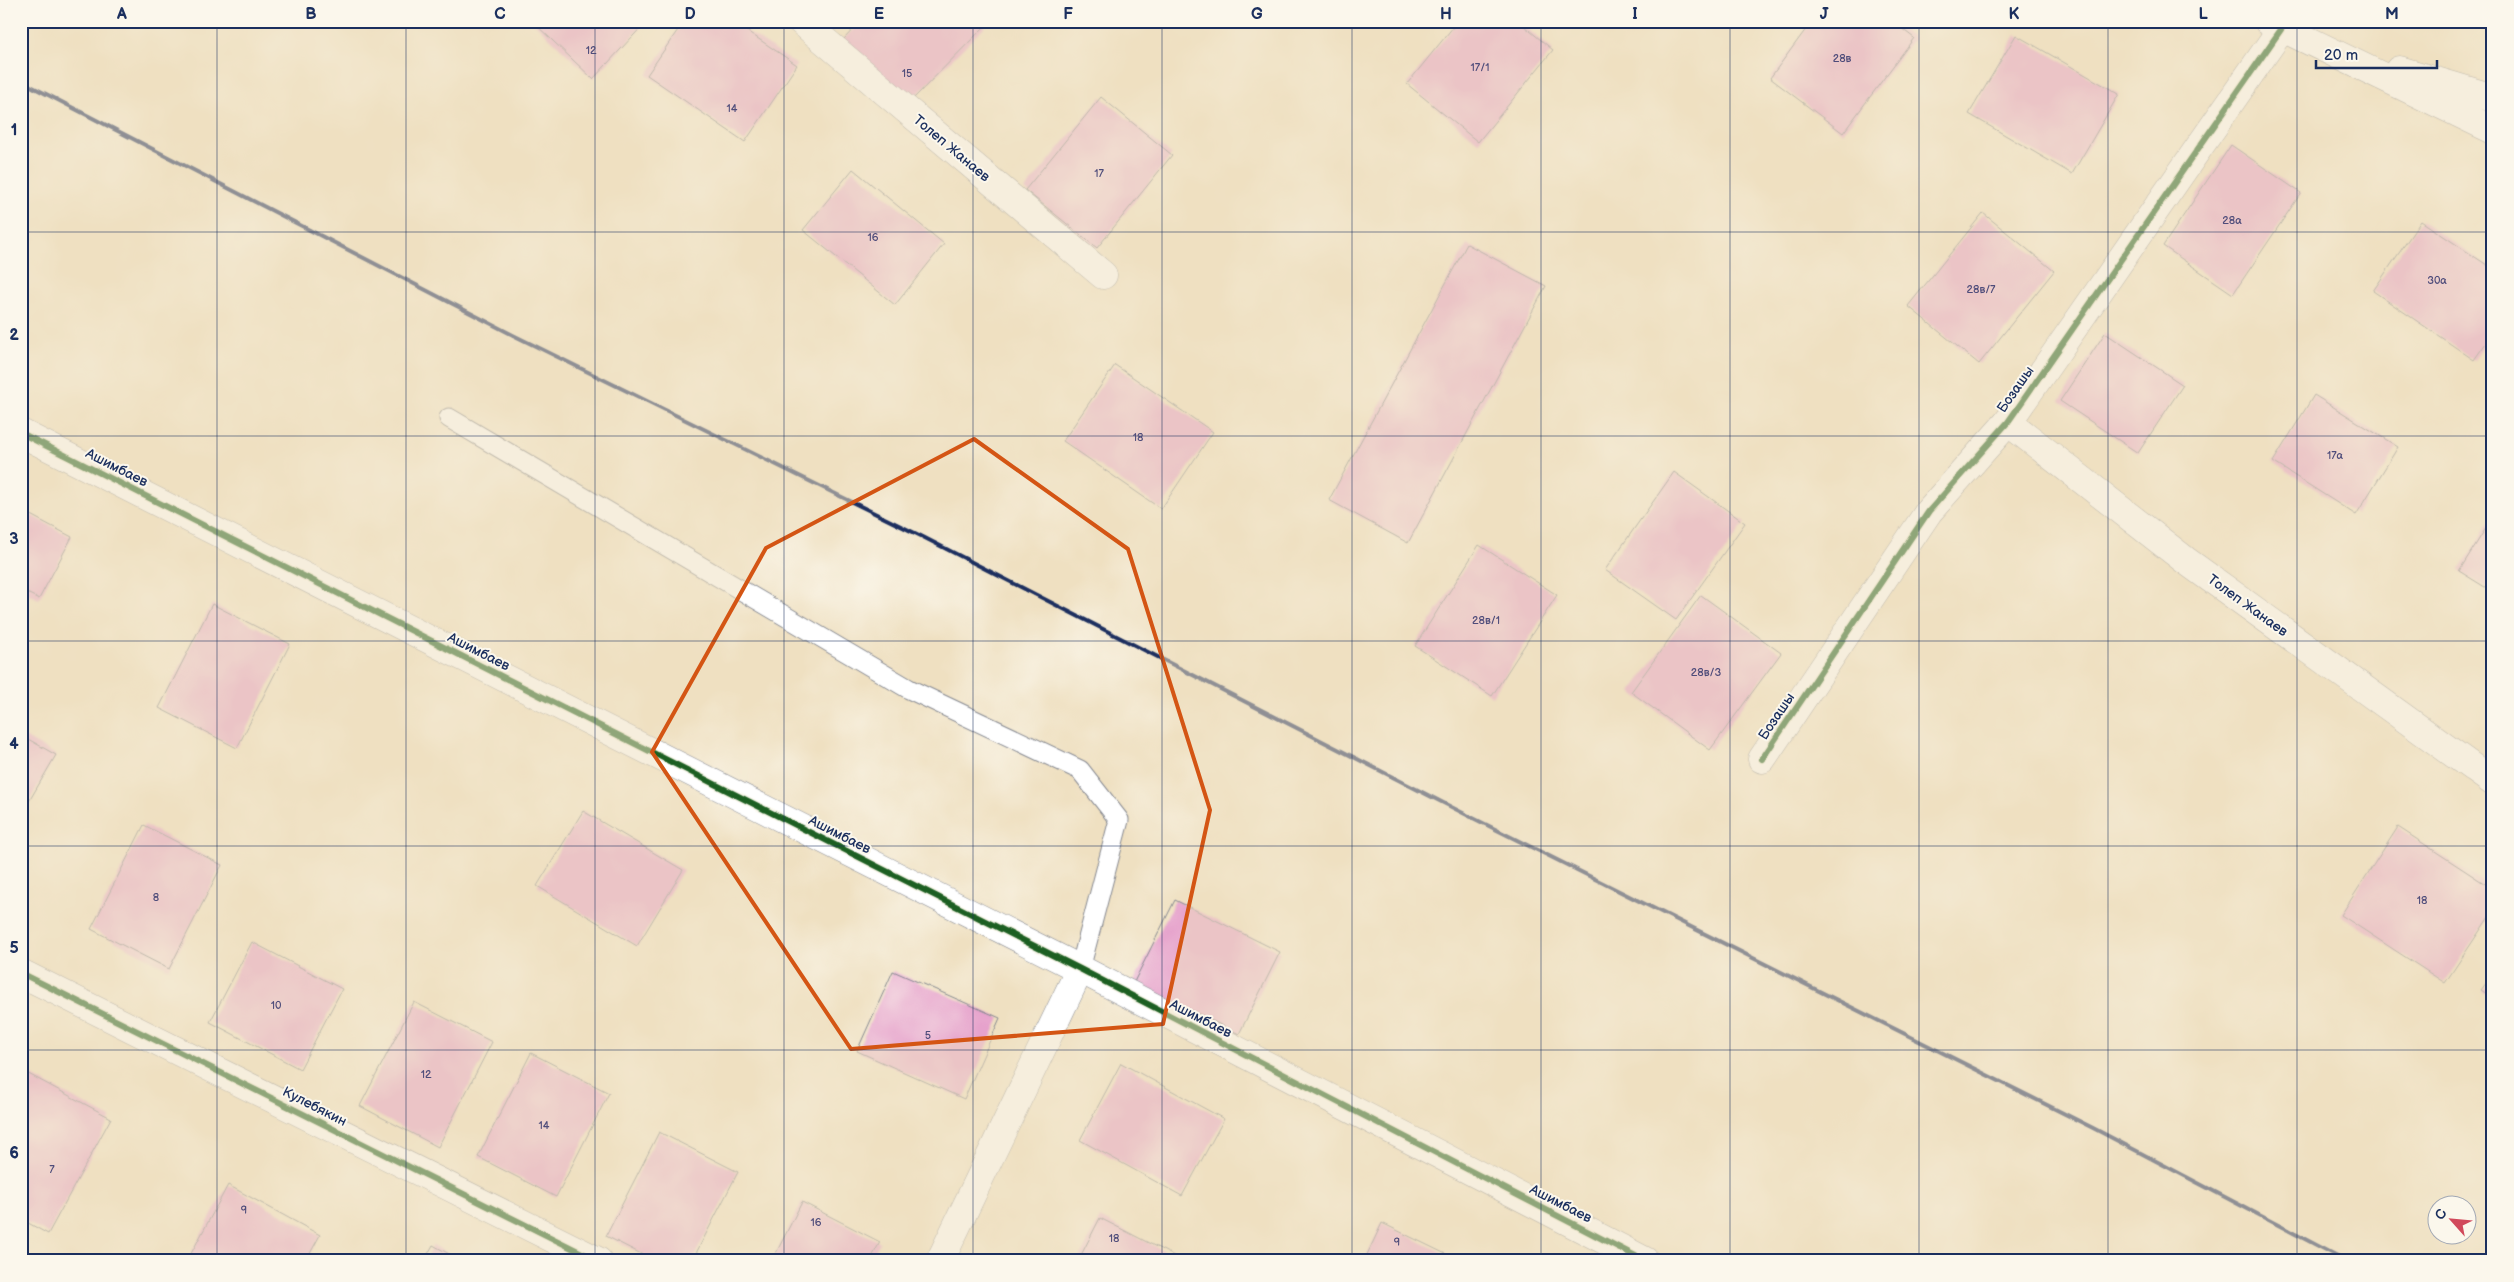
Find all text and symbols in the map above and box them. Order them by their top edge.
text: A [116,5,127,24]
text: B [305,5,317,24]
text: C [494,5,506,24]
text: D [684,5,696,24]
text: E [874,5,884,24]
text: F [1063,5,1073,24]
text: G [1251,5,1263,24]
text: H [1440,5,1452,24]
text: I [1632,5,1638,24]
text: J [1820,5,1829,24]
text: K [2009,5,2020,24]
text: L [2198,5,2208,24]
text: M [2385,5,2399,24]
scale bar [2316,38,2438,70]
house number: 12 [586,44,597,57]
text: 20 m [2324,46,2358,65]
house number: 28в [1833,52,1852,65]
house number: 17/1 [1471,61,1489,74]
house number: 15 [902,67,912,80]
house number: 14 [727,102,738,115]
street label: Толеп Жанаев [910,111,994,186]
text: 1 [11,121,17,140]
house number: 17 [1094,167,1104,180]
house number: 28а [2222,214,2242,227]
house number: 16 [868,231,879,244]
house number: 30а [2427,274,2447,287]
house number: 28в/7 [1966,283,1996,296]
text: 2 [9,326,19,345]
street label: Бозашы [1993,363,2038,416]
house number: 18 [1133,431,1143,444]
street label: Ашимбаев [82,444,151,491]
house number: 17а [2327,449,2344,462]
text: 3 [9,530,19,549]
street label: Толеп Жанаев [2204,571,2292,641]
house number: 28в/1 [1472,614,1500,627]
street label: Ашимбаев [444,628,513,675]
house number: 28в/3 [1691,666,1721,679]
street label: Бозашы [1755,690,1798,743]
text: 4 [9,735,19,754]
street label: Ашимбаев [805,811,874,858]
house number: 8 [153,891,159,904]
house number: 18 [2417,894,2427,907]
text: 5 [9,939,19,958]
street label: Ашимбаев [1166,995,1235,1042]
house number: 10 [271,999,282,1012]
house number: 5 [925,1029,931,1042]
house number: 12 [421,1068,432,1081]
street label: Кулебякин [280,1083,350,1130]
house number: 14 [539,1119,550,1132]
text: 6 [9,1144,19,1163]
house number: 7 [49,1163,55,1176]
street label: Ашимбаев [1526,1180,1595,1227]
north arrow [2426,1194,2476,1244]
house number: 9 [241,1204,247,1217]
text: С [2431,1206,2451,1223]
house number: 16 [811,1216,822,1229]
house number: 18 [1109,1232,1119,1245]
house number: 9 [1394,1236,1400,1249]

